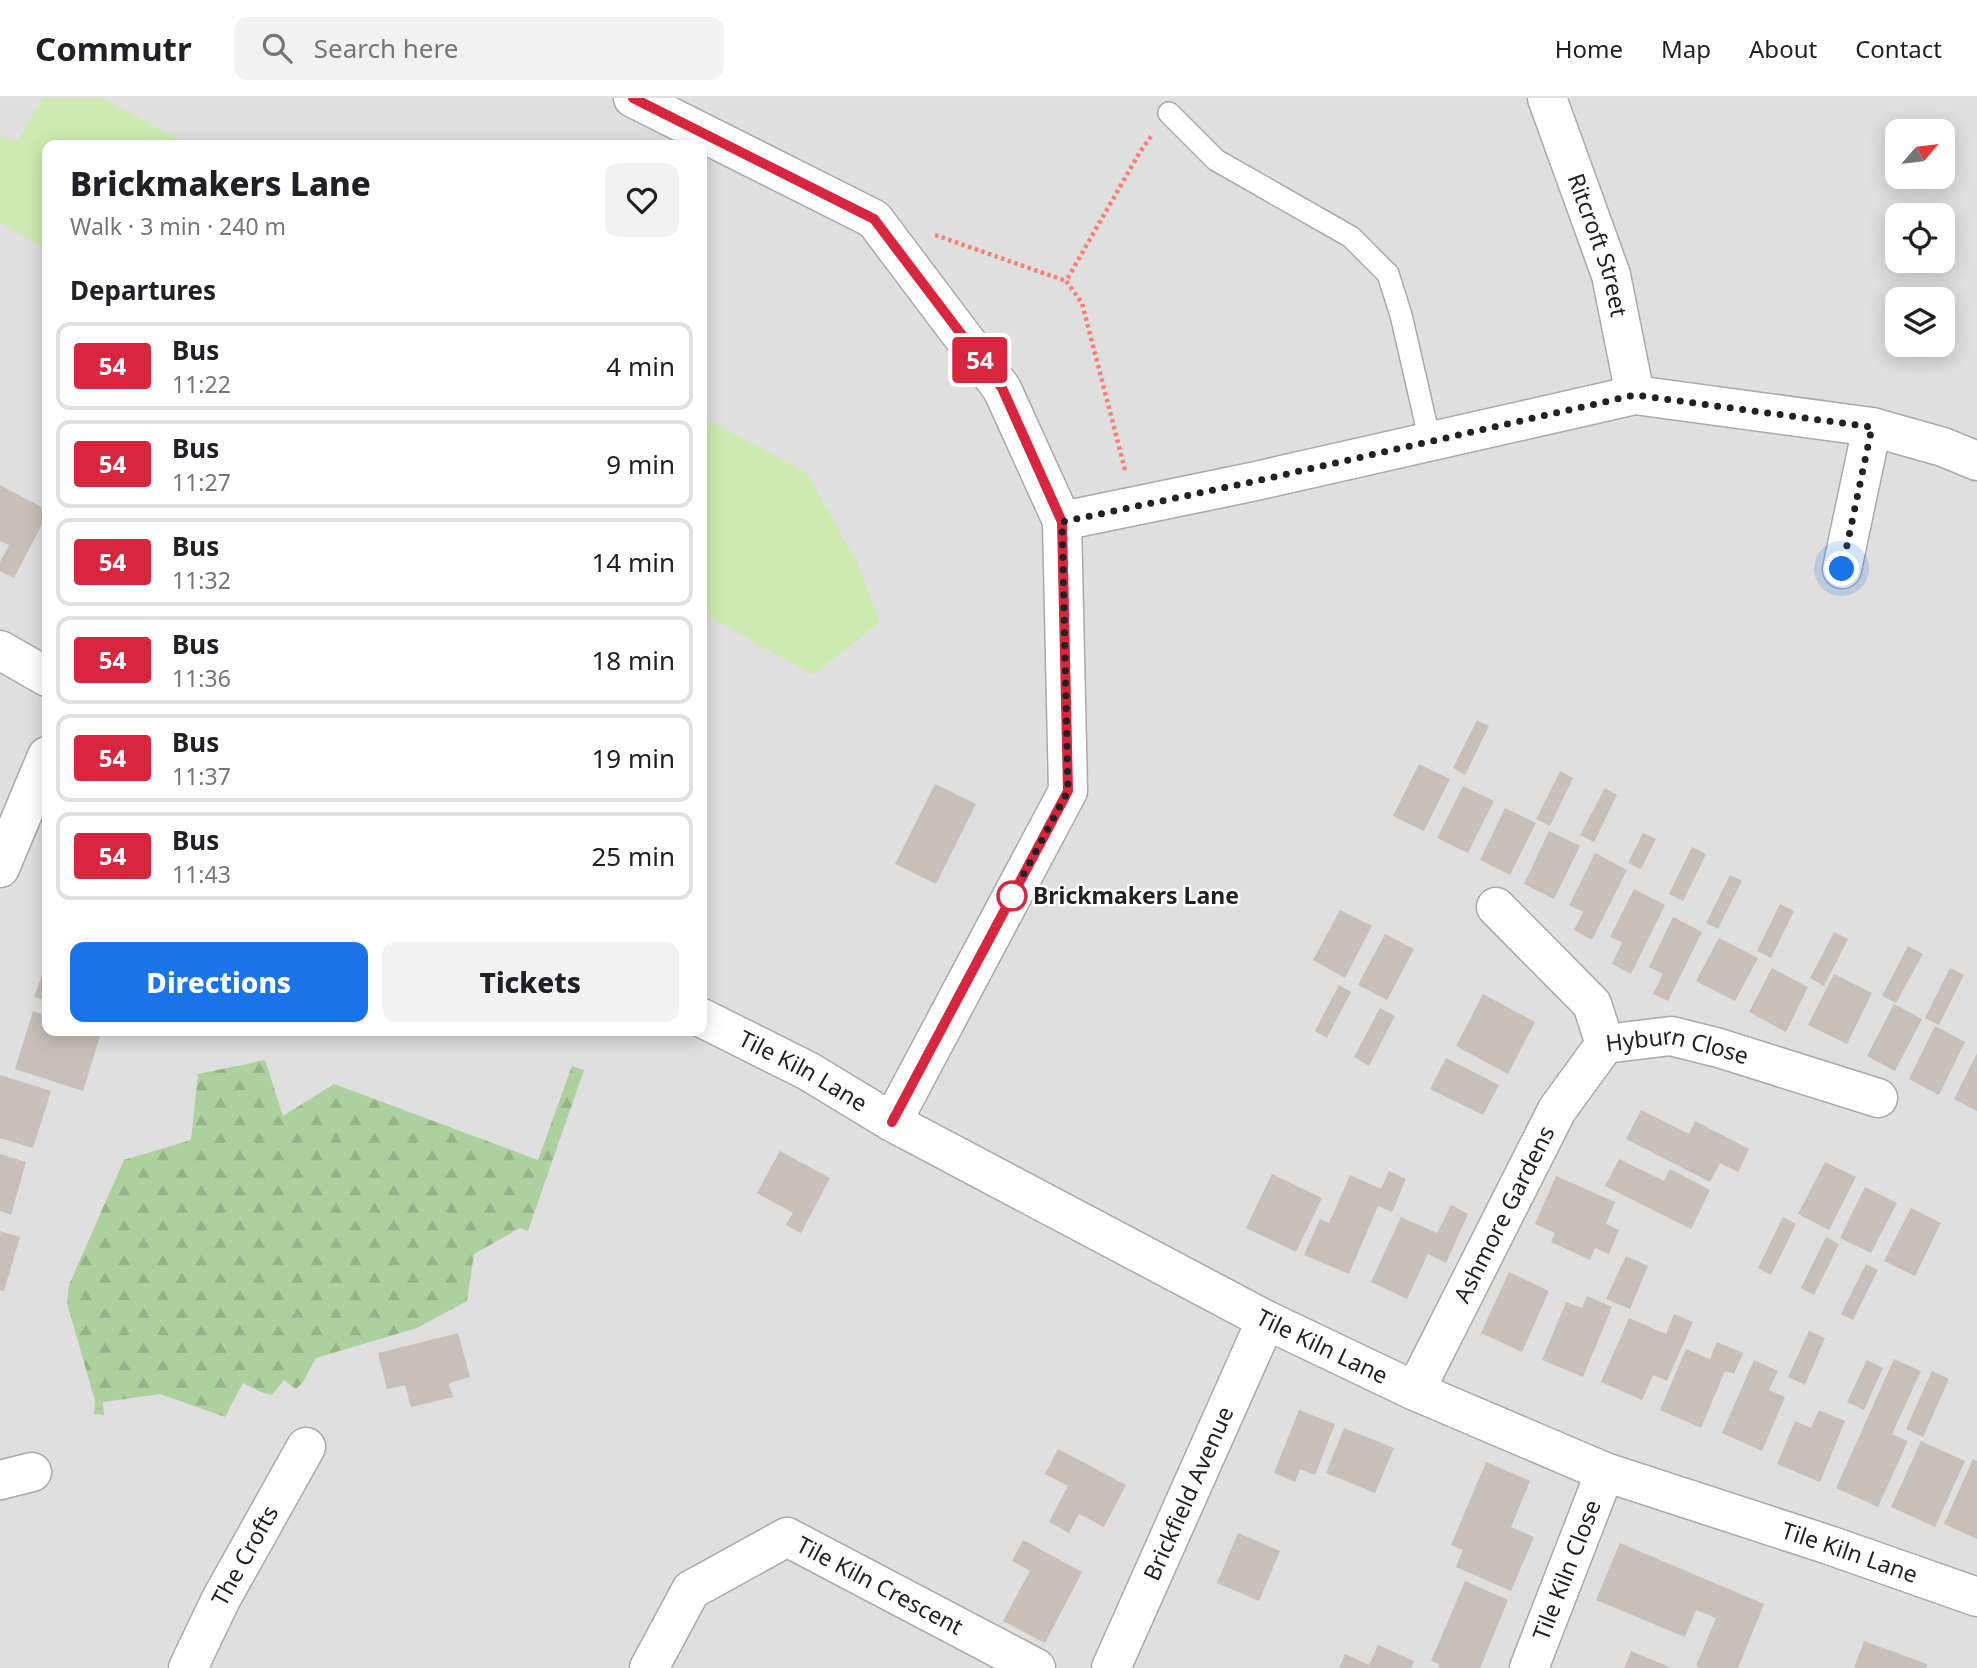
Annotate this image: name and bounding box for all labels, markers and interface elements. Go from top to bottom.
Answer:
search box [234,17,724,80]
text: Commutr [35,26,192,71]
icon: search [258,29,296,67]
text: Search here [314,30,458,66]
text: Home [1555,32,1623,65]
text: Map [1661,32,1711,65]
text: About [1749,32,1817,65]
text: Contact [1855,32,1942,65]
north arrow [1885,119,1955,189]
map controls [1885,119,1955,357]
text: Brickmakers Lane [70,161,371,206]
button: heart [605,163,679,237]
street label: Ritcroft Street [1561,169,1636,319]
button: locate [1885,203,1955,273]
text: Walk · 3 min · 240 m [70,210,286,242]
text: Departures [70,272,216,308]
button: layers [1885,287,1955,357]
text: Bus [172,332,219,368]
line badge: 54 [948,337,1012,383]
text: 54 [966,343,994,376]
text: 4 min [606,348,675,384]
text: 54 [99,349,126,382]
text: 11:22 [172,368,231,400]
text: Bus [172,430,219,466]
text: 9 min [606,446,675,482]
text: 54 [99,447,126,480]
text: 11:27 [172,466,231,498]
text: Bus [172,528,219,564]
text: 14 min [591,544,675,580]
text: 54 [99,545,126,578]
your location [1824,551,1859,586]
text: 11:32 [172,564,231,596]
text: Bus [172,626,219,662]
text: 18 min [591,642,675,678]
text: 54 [99,643,126,676]
text: 11:36 [172,662,231,694]
text: Bus [172,724,219,760]
text: 19 min [591,740,675,776]
text: 54 [99,741,126,774]
text: 11:37 [172,760,231,792]
text: Bus [172,822,219,858]
text: 25 min [591,838,675,874]
text: 54 [99,839,126,872]
text: 11:43 [172,858,231,890]
place label: Brickmakers Lane [1033,879,1239,911]
marker: Brickmakers Lane [997,881,1027,911]
button: Directions [70,942,368,1022]
button: Tickets [382,942,679,1022]
street label: Hyburn Close [1604,1019,1753,1071]
street label: Tile Kiln Lane [734,1022,874,1118]
street label: Ashmore Gardens [1445,1120,1562,1308]
street label: Tile Kiln Lane [1251,1301,1393,1391]
street label: Brickfield Avenue [1135,1401,1241,1585]
street label: Tile Kiln Close [1524,1495,1608,1645]
street label: The Crofts [203,1499,285,1611]
street label: Tile Kiln Lane [1778,1514,1922,1590]
street label: Tile Kiln Crescent [791,1528,969,1642]

